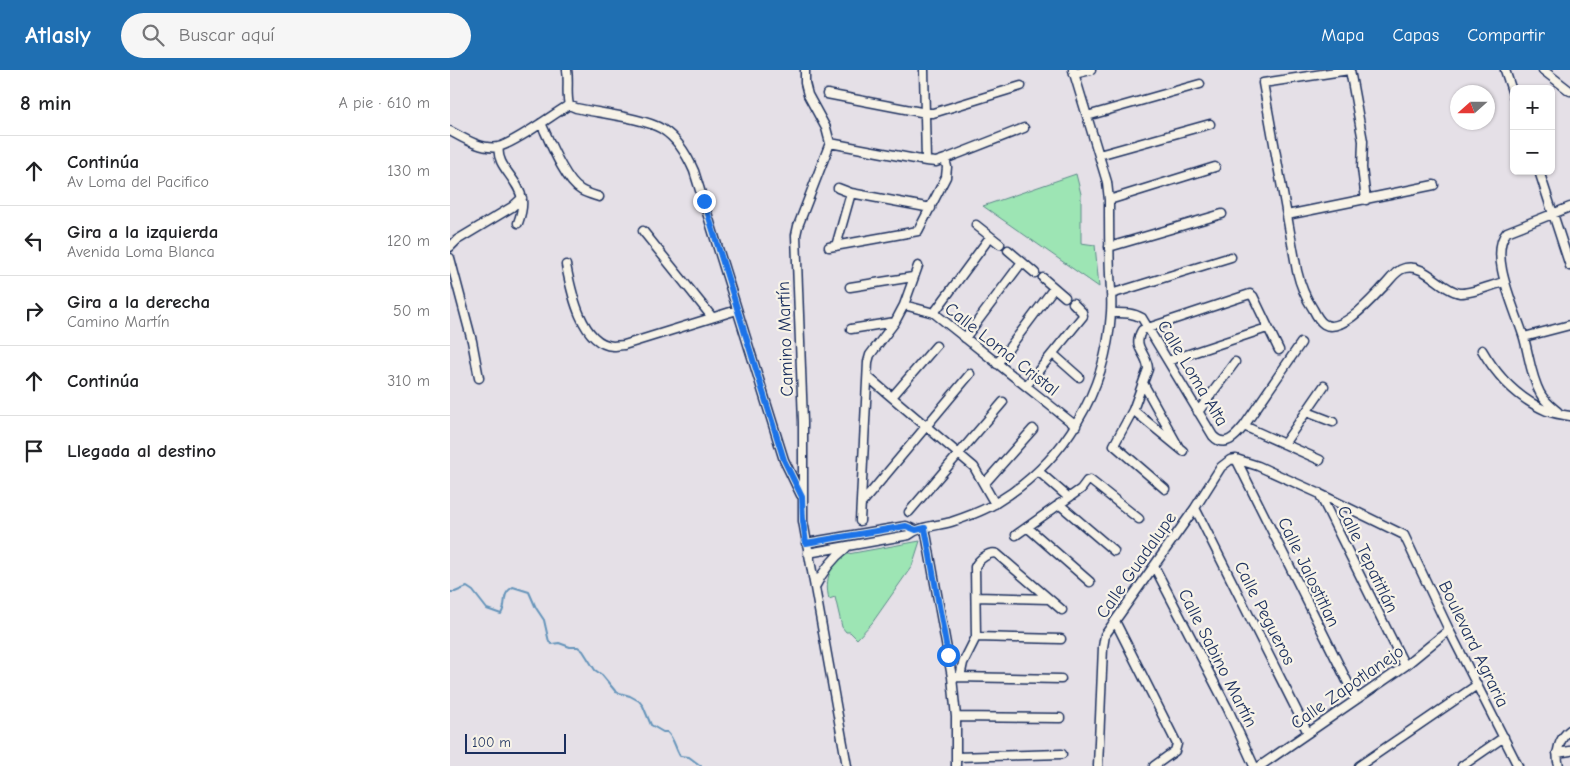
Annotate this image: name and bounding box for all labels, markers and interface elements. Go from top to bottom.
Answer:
search box [121,13,471,58]
text: Atlasly [25,21,91,49]
icon: search [139,21,167,49]
text: Buscar aquí [179,24,275,46]
text: Mapa [1321,25,1364,46]
text: Capas [1392,25,1439,46]
text: Compartir [1467,25,1545,46]
north arrow [1450,85,1495,130]
map controls [1510,85,1555,175]
button: + [1510,85,1555,130]
text: 8 min [20,91,71,115]
text: A pie · 610 m [338,94,430,112]
button: − [1510,130,1555,175]
text: Continúa [67,151,139,173]
icon: ahead [20,157,48,185]
text: 130 m [387,162,430,180]
text: Av Loma del Pacifico [67,173,209,191]
route end [693,190,716,213]
text: Gira a la izquierda [67,221,218,243]
icon: left [20,227,48,255]
text: 120 m [387,232,430,250]
text: Avenida Loma Blanca [67,243,215,261]
street label: Camino Martín [773,281,798,397]
text: Gira a la derecha [67,291,210,313]
icon: right [20,297,48,325]
street label: Calle Loma Cristal [940,298,1063,401]
text: 50 m [393,302,430,320]
text: Camino Martín [67,313,170,331]
street label: Calle Loma Alta [1153,316,1232,430]
icon: ahead [20,367,48,395]
text: Continúa [67,370,139,392]
text: 310 m [387,372,430,390]
icon: arrive [20,437,48,465]
text: Llegada al destino [67,440,216,462]
street label: Calle Tepatitlán [1333,502,1403,616]
street label: Calle Guadalupe [1092,508,1181,623]
street label: Calle Jalostitlan [1273,514,1344,630]
street label: Calle Pegueros [1230,558,1300,668]
street label: Boulevard Agraria [1434,578,1513,711]
street label: Calle Sabino Martín [1174,586,1262,731]
street label: Calle Zapotlanejo [1287,641,1408,734]
route start [937,644,960,667]
scale bar [465,731,566,754]
text: 100 m [472,734,511,751]

